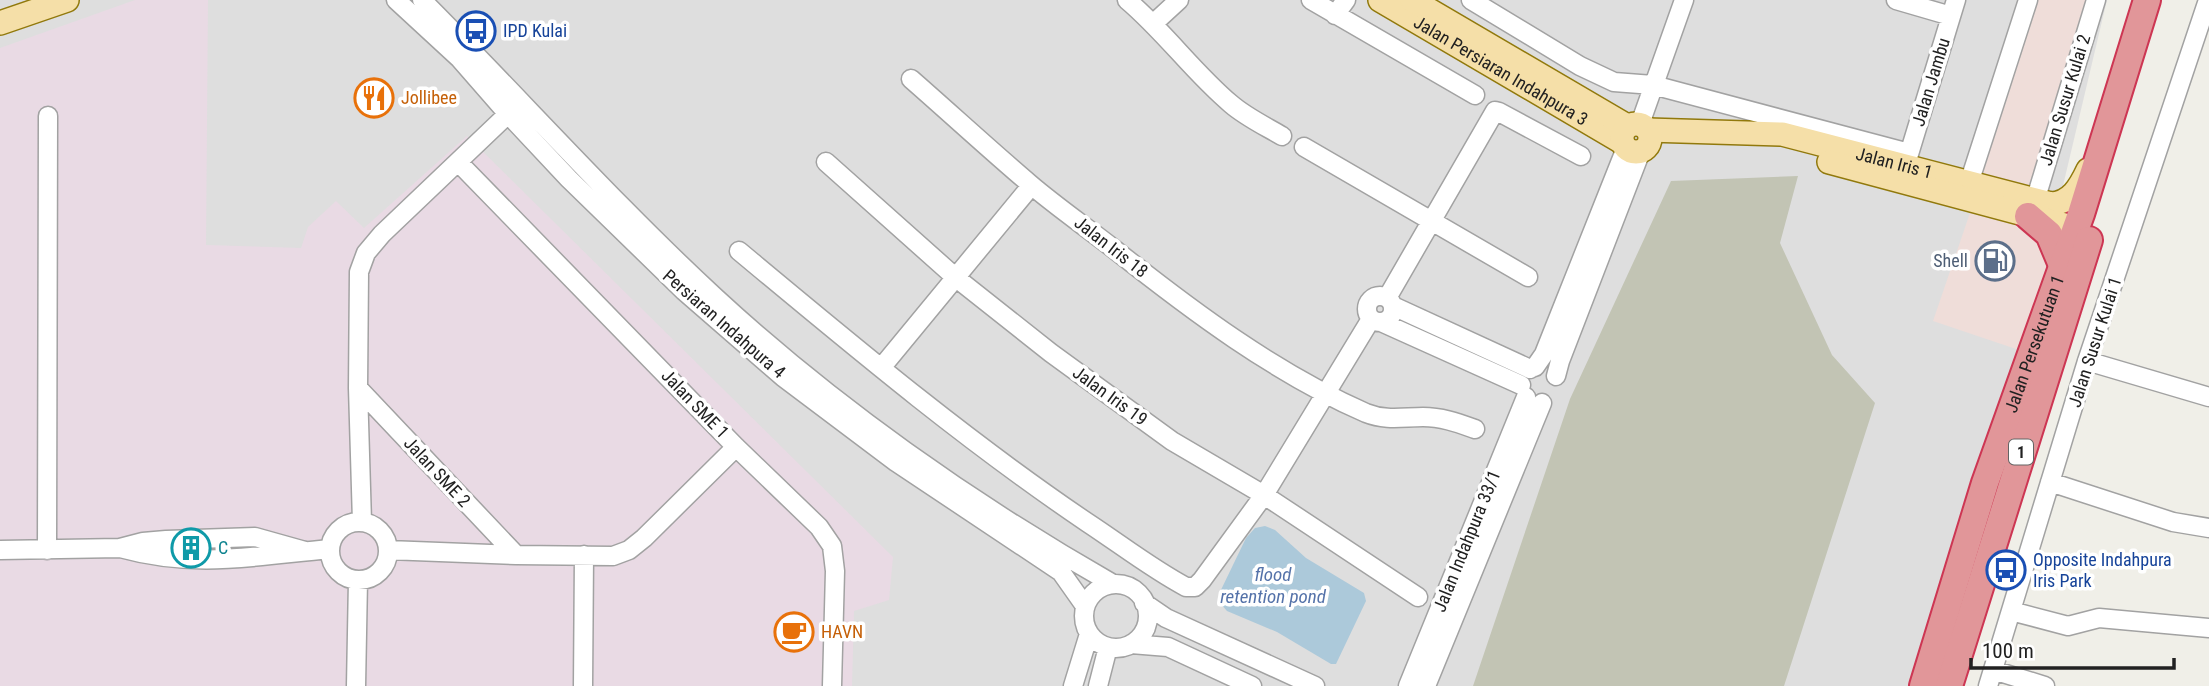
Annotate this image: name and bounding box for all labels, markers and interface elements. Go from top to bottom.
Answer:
bus stop icon: IPD Kulai [455,10,497,52]
street label: Jalan Persiaran Indahpura 3 [1410,11,1592,130]
place label: IPD Kulai [503,20,567,41]
street label: Jalan Susur Kulai 2 [2035,32,2094,168]
street label: Jalan Jambu [1907,35,1954,129]
restaurant icon: Jollibee [353,77,395,119]
place label: Jollibee [401,87,457,108]
street label: Jalan Iris 1 [1854,143,1935,183]
street label: Jalan Iris 18 [1071,212,1152,282]
fuel station icon: Shell [1974,240,2016,282]
place label: Shell [1933,250,1968,271]
street label: Persiaran Indahpura 4 [659,265,790,383]
street label: Jalan Persekutuan 1 [2000,272,2068,415]
street label: Jalan Susur Kulai 1 [2064,274,2125,410]
street label: Jalan Iris 19 [1069,361,1152,430]
street label: Jalan SME 1 [657,365,733,443]
street label: Jalan SME 2 [400,432,475,511]
road number: 1 [2009,440,2033,464]
street label: Jalan Indahpura 33/1 [1428,467,1505,615]
building icon: C [170,527,212,569]
place label: C [218,537,228,558]
bus stop icon: Opposite Indahpura Iris Park [1985,549,2027,591]
place label: Opposite Indahpura Iris Park [2033,549,2172,591]
water label: flood retention pond [1220,563,1327,608]
cafe icon: HAVN [773,611,815,653]
place label: HAVN [821,621,863,642]
scale bar [1971,626,2174,670]
text: 100 m [1982,639,2034,663]

